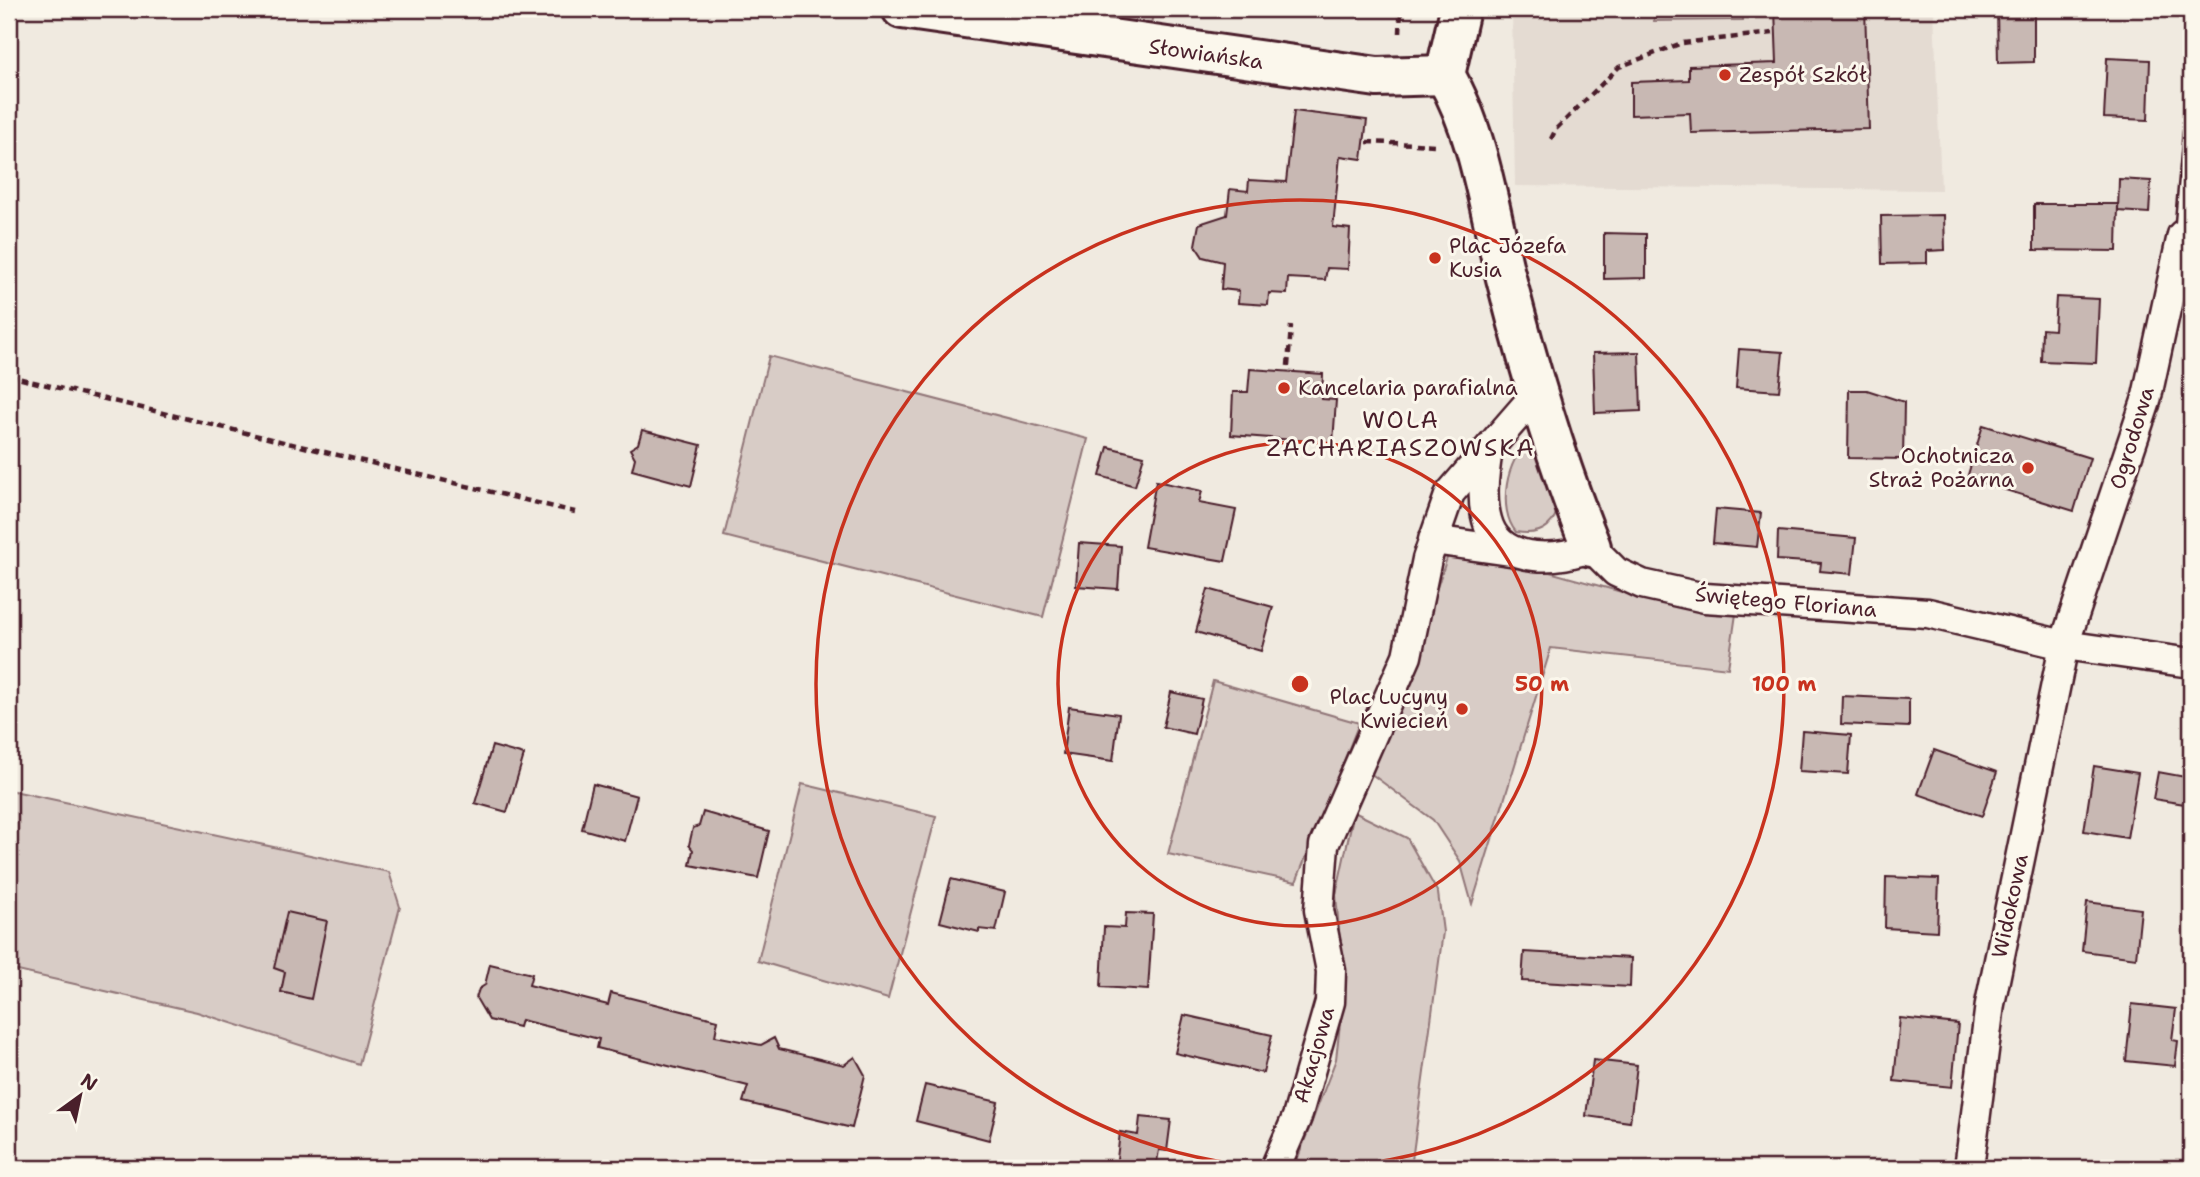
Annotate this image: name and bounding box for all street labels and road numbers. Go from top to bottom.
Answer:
street label: Słowiańska [1147,32,1265,76]
street label: Ogrodowa [2103,383,2161,493]
street label: Świętego Floriana [1694,579,1878,624]
street label: Widokowa [1985,851,2035,961]
street label: Akacjowa [1287,1004,1341,1106]

